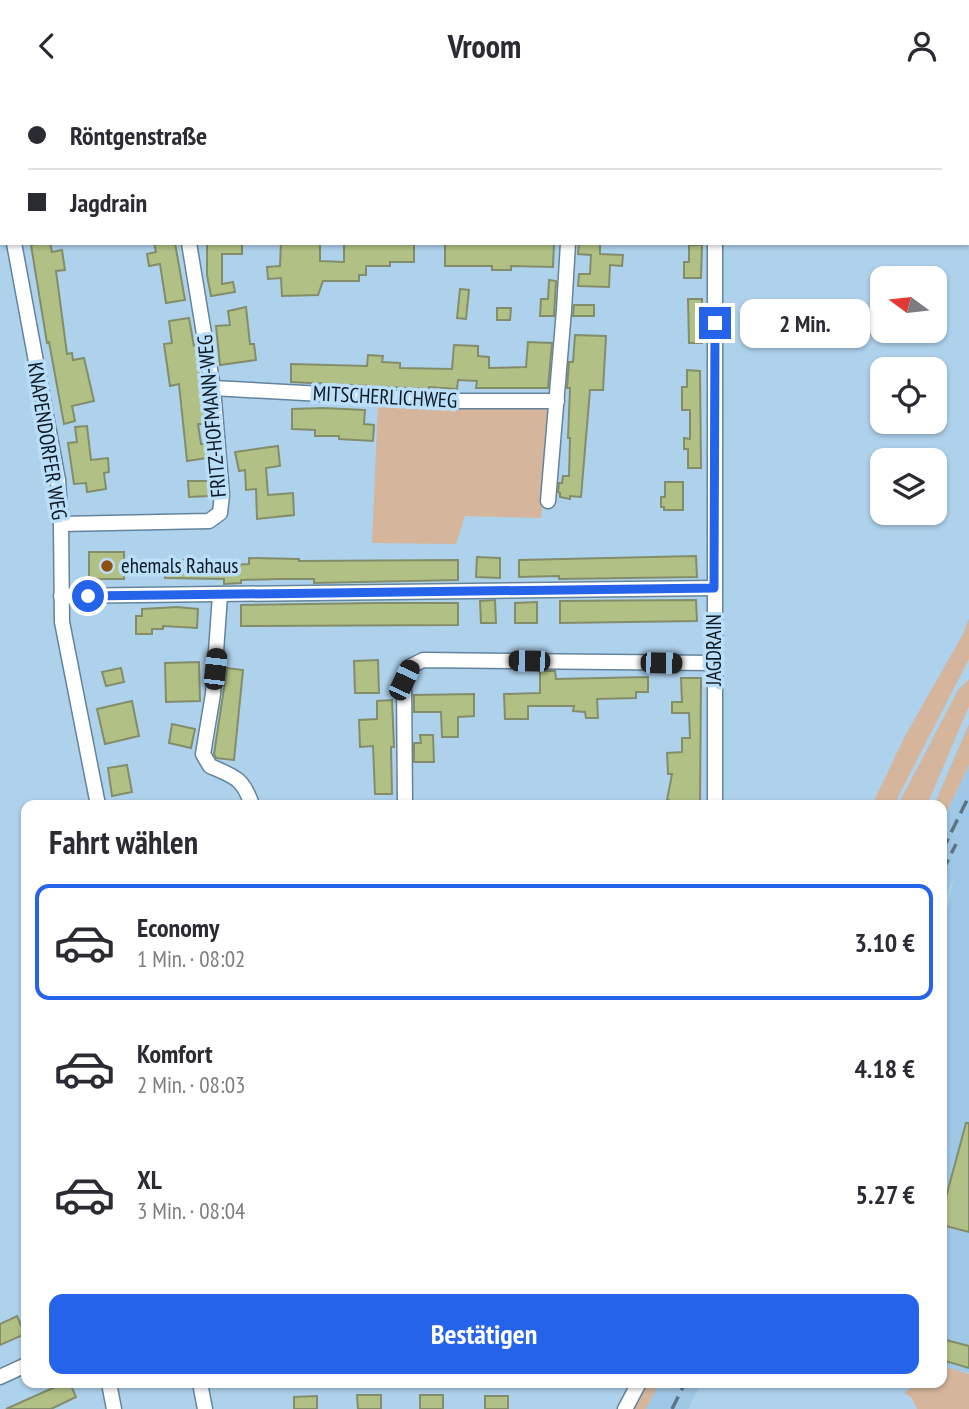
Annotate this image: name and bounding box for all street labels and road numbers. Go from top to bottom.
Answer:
street label: FRITZ-HOFMANN-WEG [191,334,232,498]
street label: KNAPENDORFER WEG [22,360,73,522]
street label: MITSCHERLICHWEG [312,379,458,414]
street label: JAGDRAIN [700,614,727,687]

